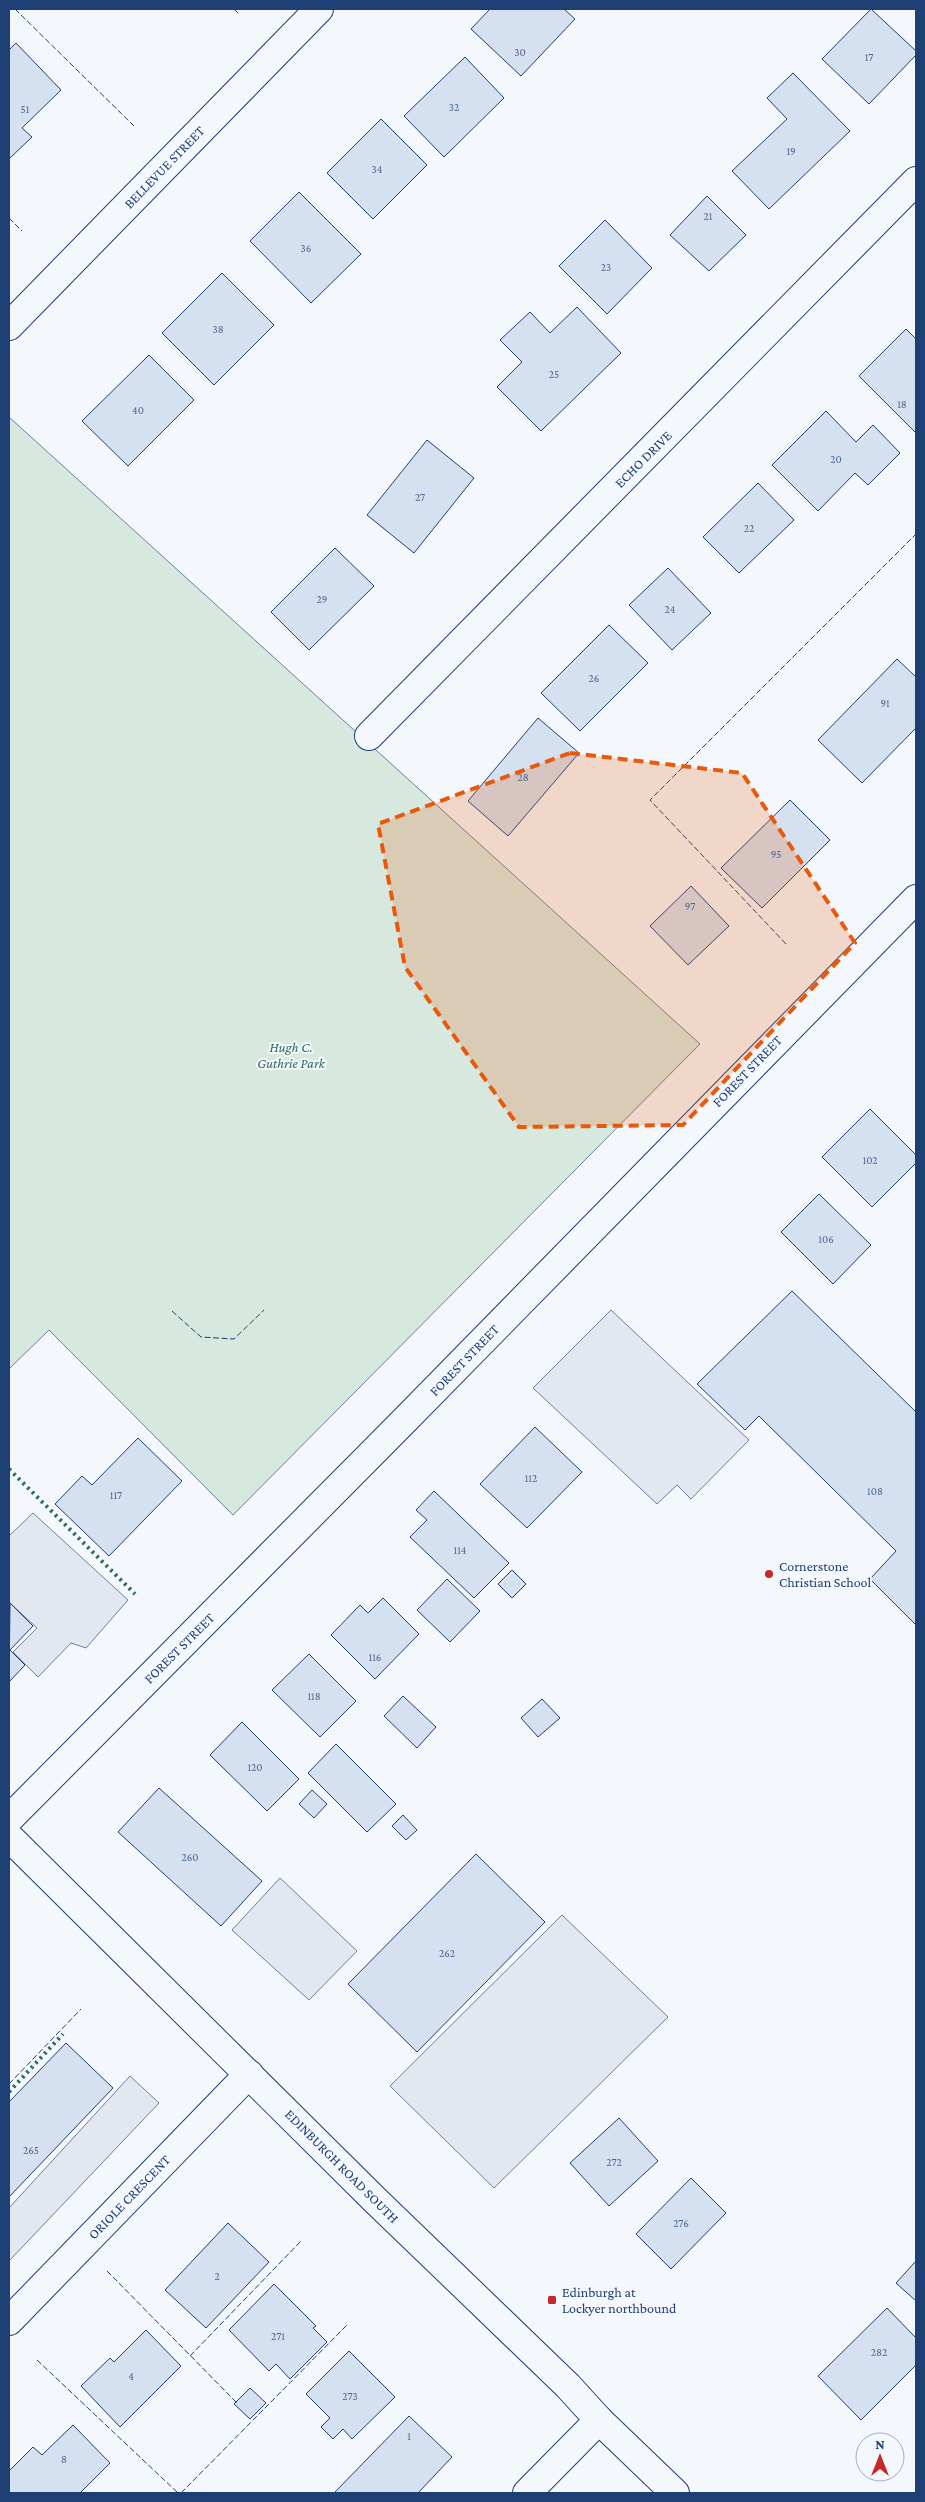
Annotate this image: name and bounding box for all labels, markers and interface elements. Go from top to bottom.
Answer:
house number: 30 [514,46,526,58]
house number: 17 [865,51,873,63]
house number: 32 [449,101,459,113]
house number: 51 [21,103,30,115]
street label: BELLEVUE STREET [121,122,208,212]
house number: 19 [786,145,796,157]
house number: 34 [372,163,383,175]
house number: 21 [704,210,713,222]
house number: 36 [301,242,311,254]
house number: 23 [601,261,611,273]
house number: 38 [212,323,224,335]
house number: 25 [549,368,559,380]
house number: 18 [897,398,907,410]
house number: 40 [132,404,144,416]
street label: ECHO DRIVE [611,427,675,491]
house number: 20 [830,453,842,465]
house number: 27 [415,491,425,503]
house number: 22 [744,522,754,534]
house number: 29 [317,593,327,605]
house number: 24 [665,603,676,615]
house number: 26 [589,672,599,684]
house number: 91 [880,697,890,709]
house number: 28 [517,771,529,783]
house number: 95 [771,848,781,860]
house number: 97 [685,900,695,912]
street label: FOREST STREET [709,1032,785,1110]
park label: Hugh C. Guthrie Park [257,1039,326,1071]
house number: 102 [862,1154,878,1166]
house number: 106 [818,1233,834,1245]
street label: FOREST STREET [426,1321,502,1399]
house number: 112 [525,1472,537,1484]
house number: 108 [867,1485,883,1497]
house number: 117 [110,1489,122,1501]
house number: 114 [454,1544,467,1556]
place label: Cornerstone Christian School [779,1558,872,1590]
marker: Cornerstone Christian School [763,1568,775,1580]
street label: FOREST STREET [140,1609,218,1687]
house number: 116 [369,1651,381,1663]
house number: 118 [307,1690,321,1702]
house number: 120 [247,1761,263,1773]
house number: 260 [181,1851,199,1863]
house number: 262 [439,1947,455,1959]
street label: EDINBURGH ROAD SOUTH [282,2106,402,2226]
house number: 265 [23,2144,39,2156]
street label: ORIOLE CRESCENT [85,2151,174,2242]
house number: 272 [606,2156,622,2168]
house number: 276 [673,2217,689,2229]
house number: 2 [214,2270,220,2282]
place label: Edinburgh at Lockyer northbound [562,2284,677,2316]
marker: Edinburgh at Lockyer northbound [546,2294,558,2306]
house number: 271 [271,2330,285,2342]
house number: 282 [871,2346,887,2358]
house number: 4 [128,2370,134,2382]
house number: 273 [342,2390,358,2402]
house number: 1 [407,2430,411,2442]
north arrow [855,2432,905,2482]
text: N [875,2436,885,2452]
house number: 8 [61,2453,67,2465]

